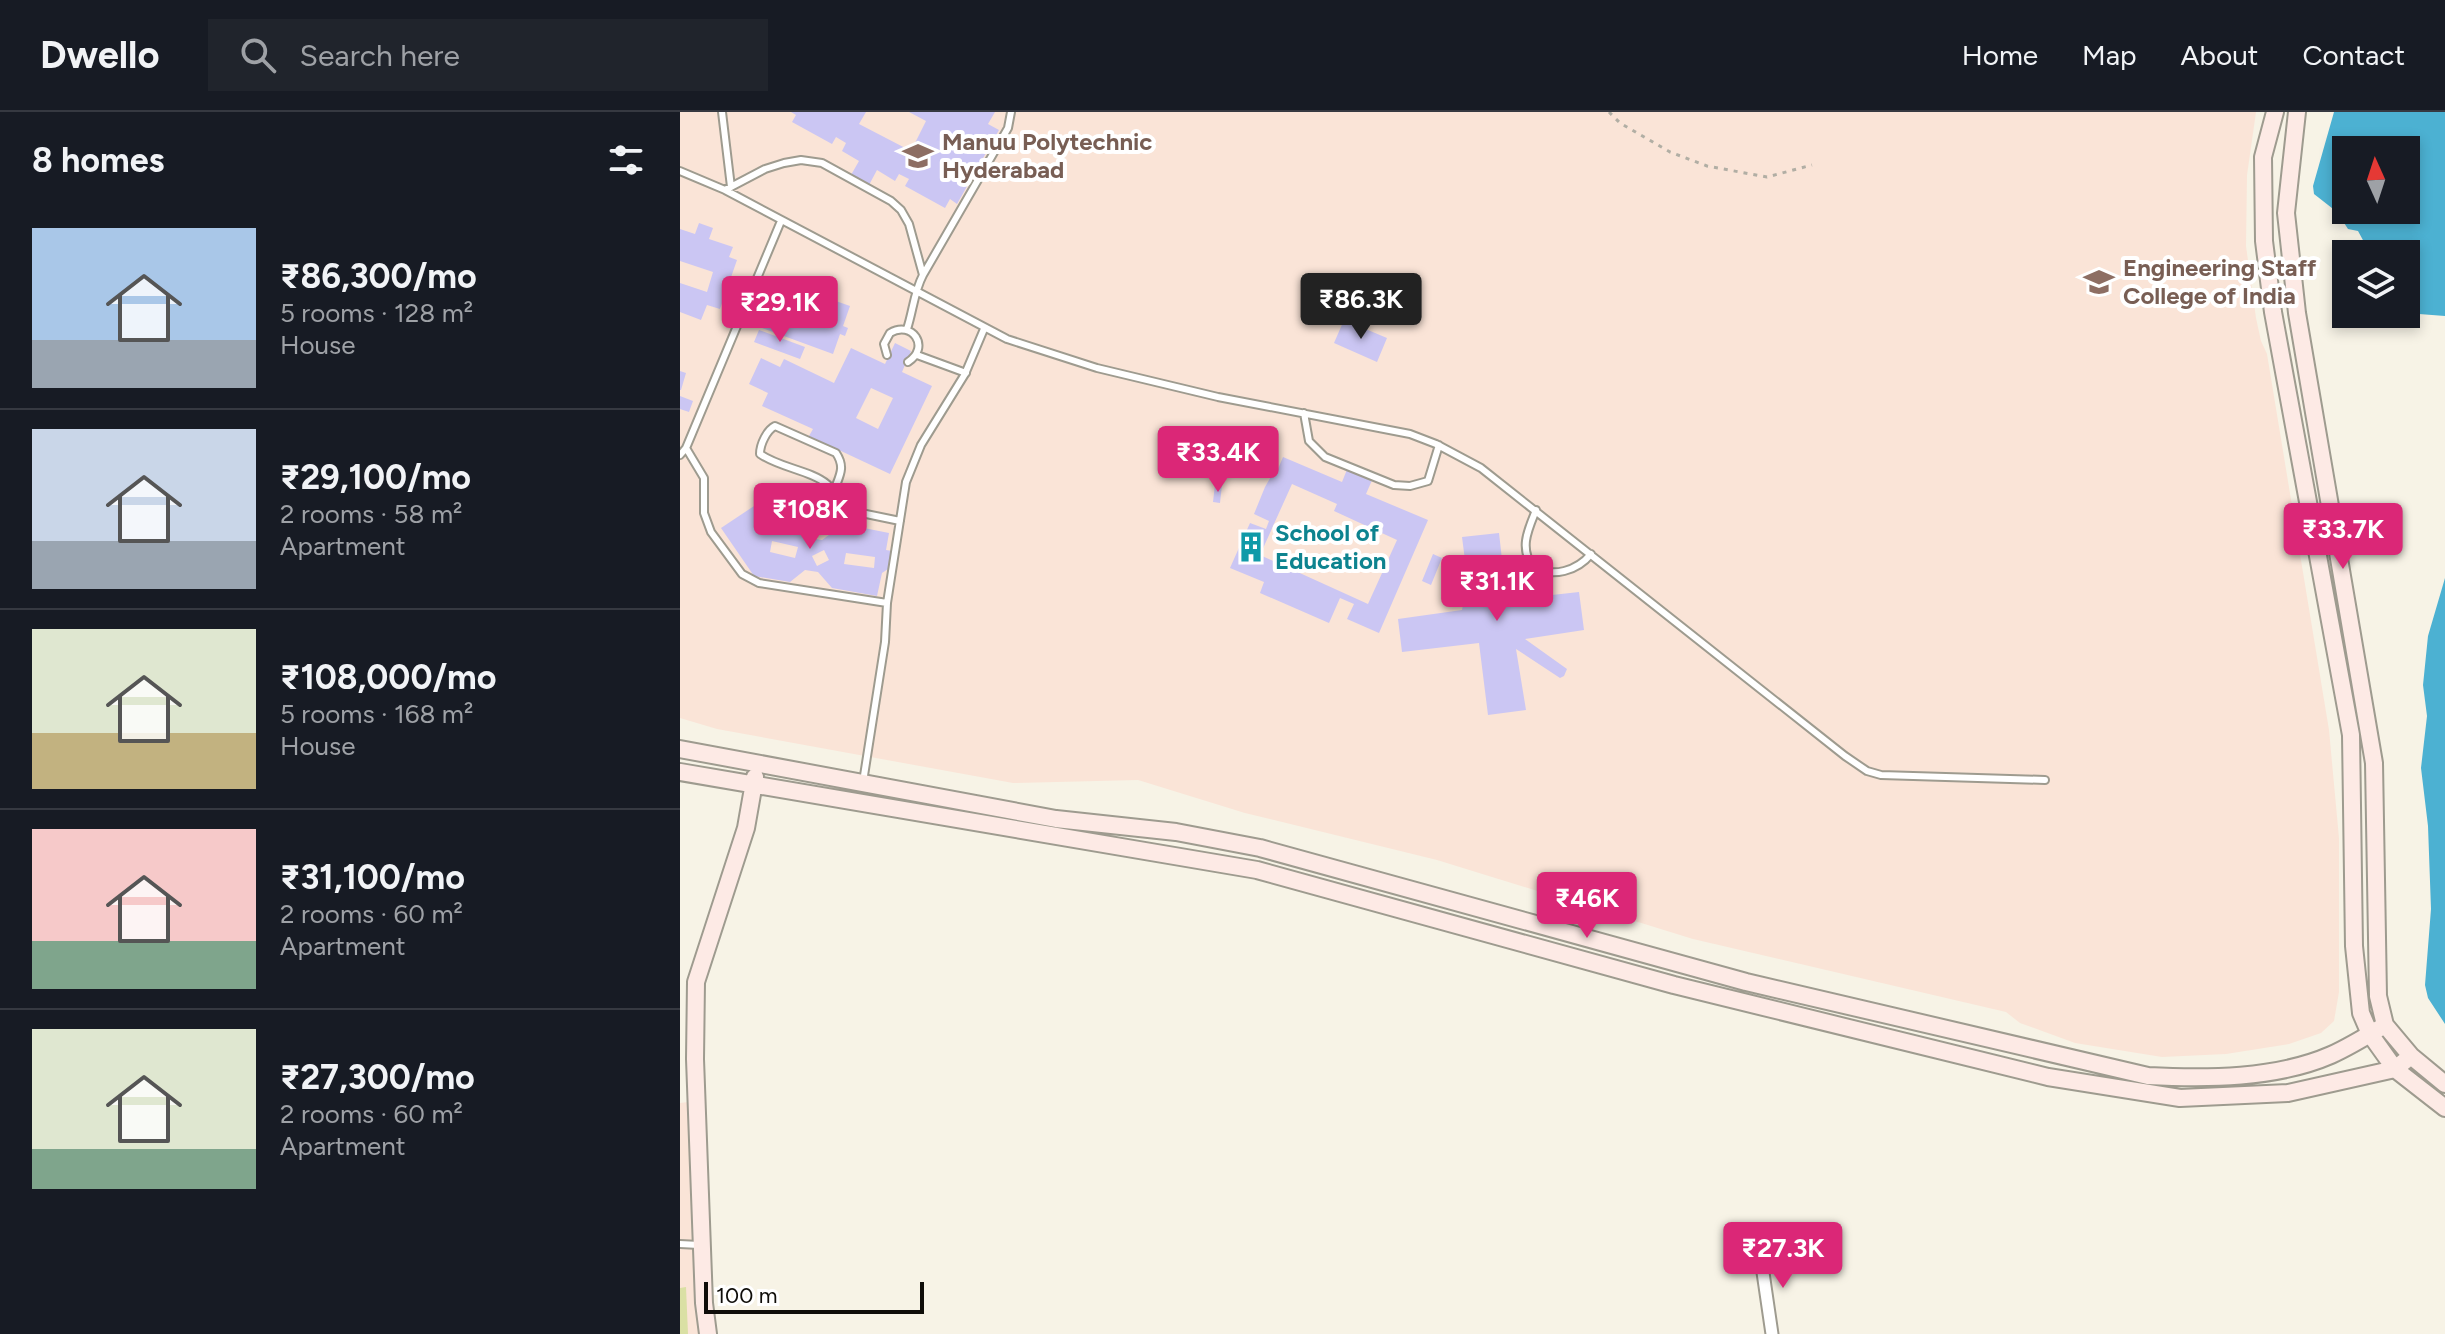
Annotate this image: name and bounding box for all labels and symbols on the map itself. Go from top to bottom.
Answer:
place label: Manuu Polytechnic Hyderabad [942,127,1152,184]
north arrow [2332,136,2420,224]
school or university icon: Manuu Polytechnic Hyderabad [901,139,935,173]
place label: Engineering Staff College of India [2123,253,2317,310]
school or university icon: Engineering Staff College of India [2082,265,2116,299]
pin: ₹86.3K [1296,273,1426,341]
pin: ₹29.1K [715,276,845,344]
pin: ₹33.4K [1153,426,1283,494]
pin: ₹108K [754,483,866,551]
pin: ₹33.7K [2278,503,2408,571]
place label: School of Education [1275,518,1386,575]
building icon: School of Education [1234,530,1268,564]
pin: ₹31.1K [1432,555,1562,623]
pin: ₹46K [1540,872,1634,940]
pin: ₹27.3K [1718,1222,1848,1290]
scale bar [704,1278,924,1314]

